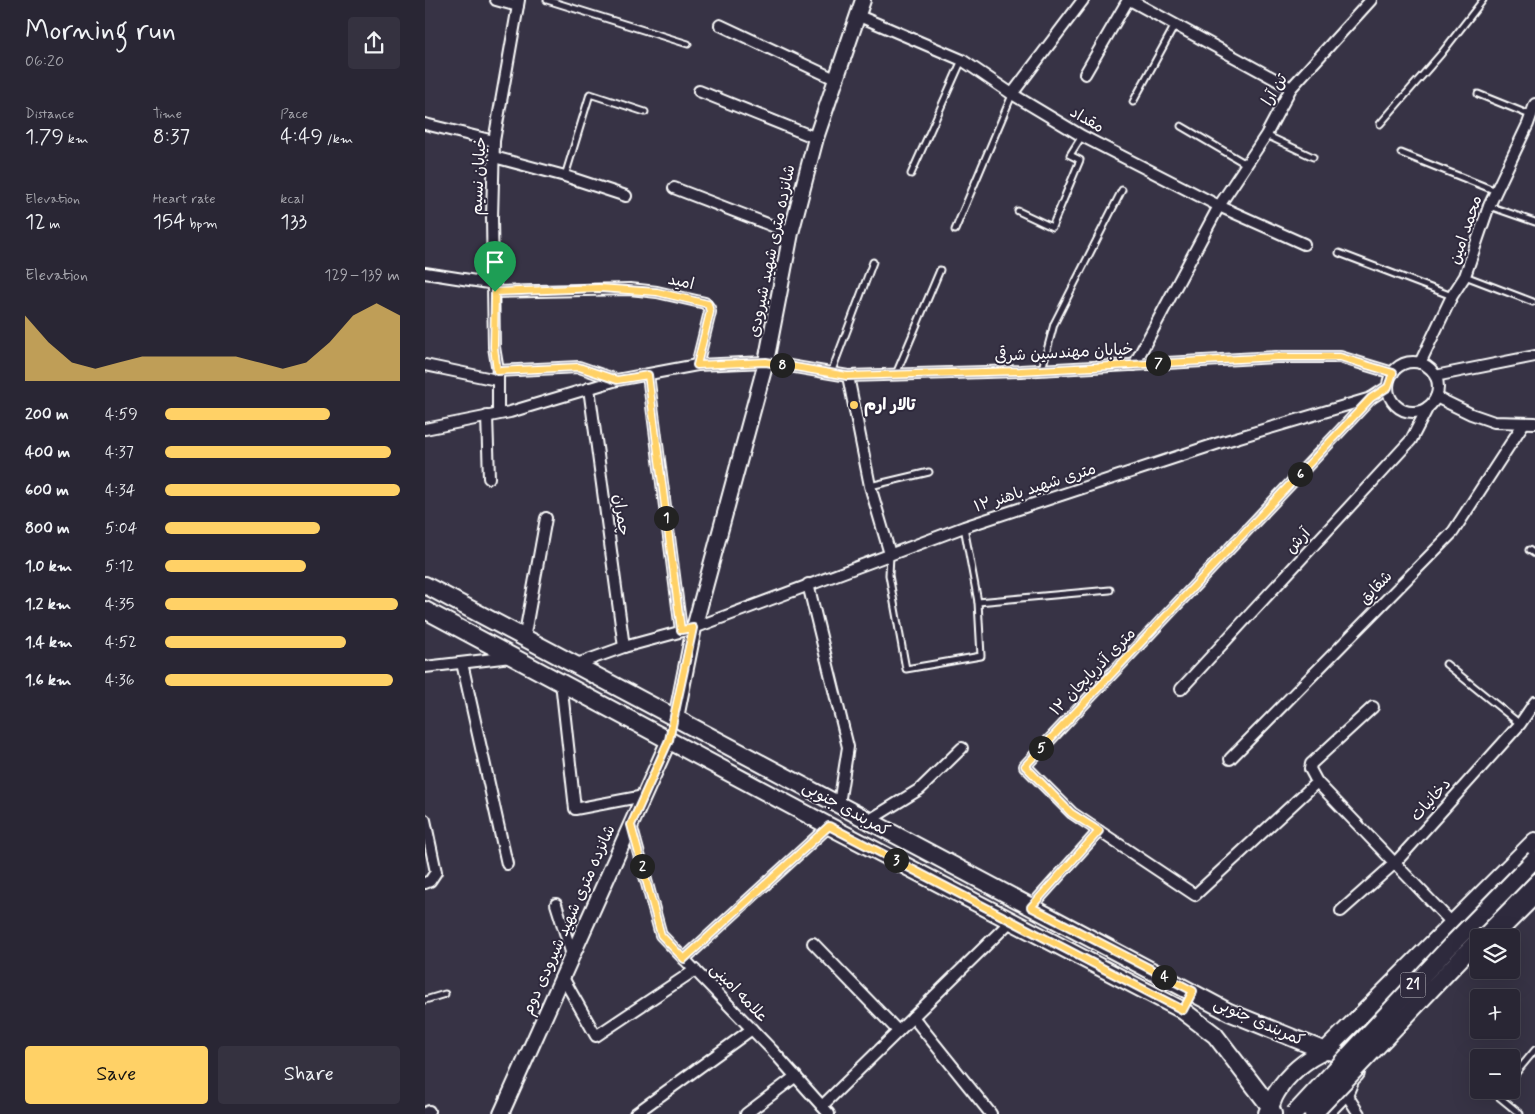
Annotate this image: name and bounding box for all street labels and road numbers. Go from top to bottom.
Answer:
street label: تن آرا [1257,70,1293,110]
street label: مقداد [1066,102,1108,138]
street label: خیابان نسیم [466,136,493,216]
street label: شانزده متری شهید شیرودی [743,163,801,339]
street label: محمد امین [1444,193,1488,267]
street label: امید [666,269,696,295]
street label: خیابان مهندسین شرقی [994,338,1134,367]
street label: ۱۲ متری شهید باهنر [971,458,1099,518]
street label: چمران [608,493,634,537]
street label: آرش [1281,523,1316,558]
street label: شقایق [1355,567,1397,609]
street label: ۱۲ متری آذربایجان [1045,623,1141,721]
street label: دخانیات [1406,774,1456,826]
street label: کمربندی جنوبی [798,776,894,842]
street label: شانزده متری شهید شیرودی دوم [517,822,621,1019]
street label: علامه امینی [705,959,773,1027]
road number: 21 [1401,972,1425,998]
street label: کمربندی جنوبی [1210,993,1308,1051]

